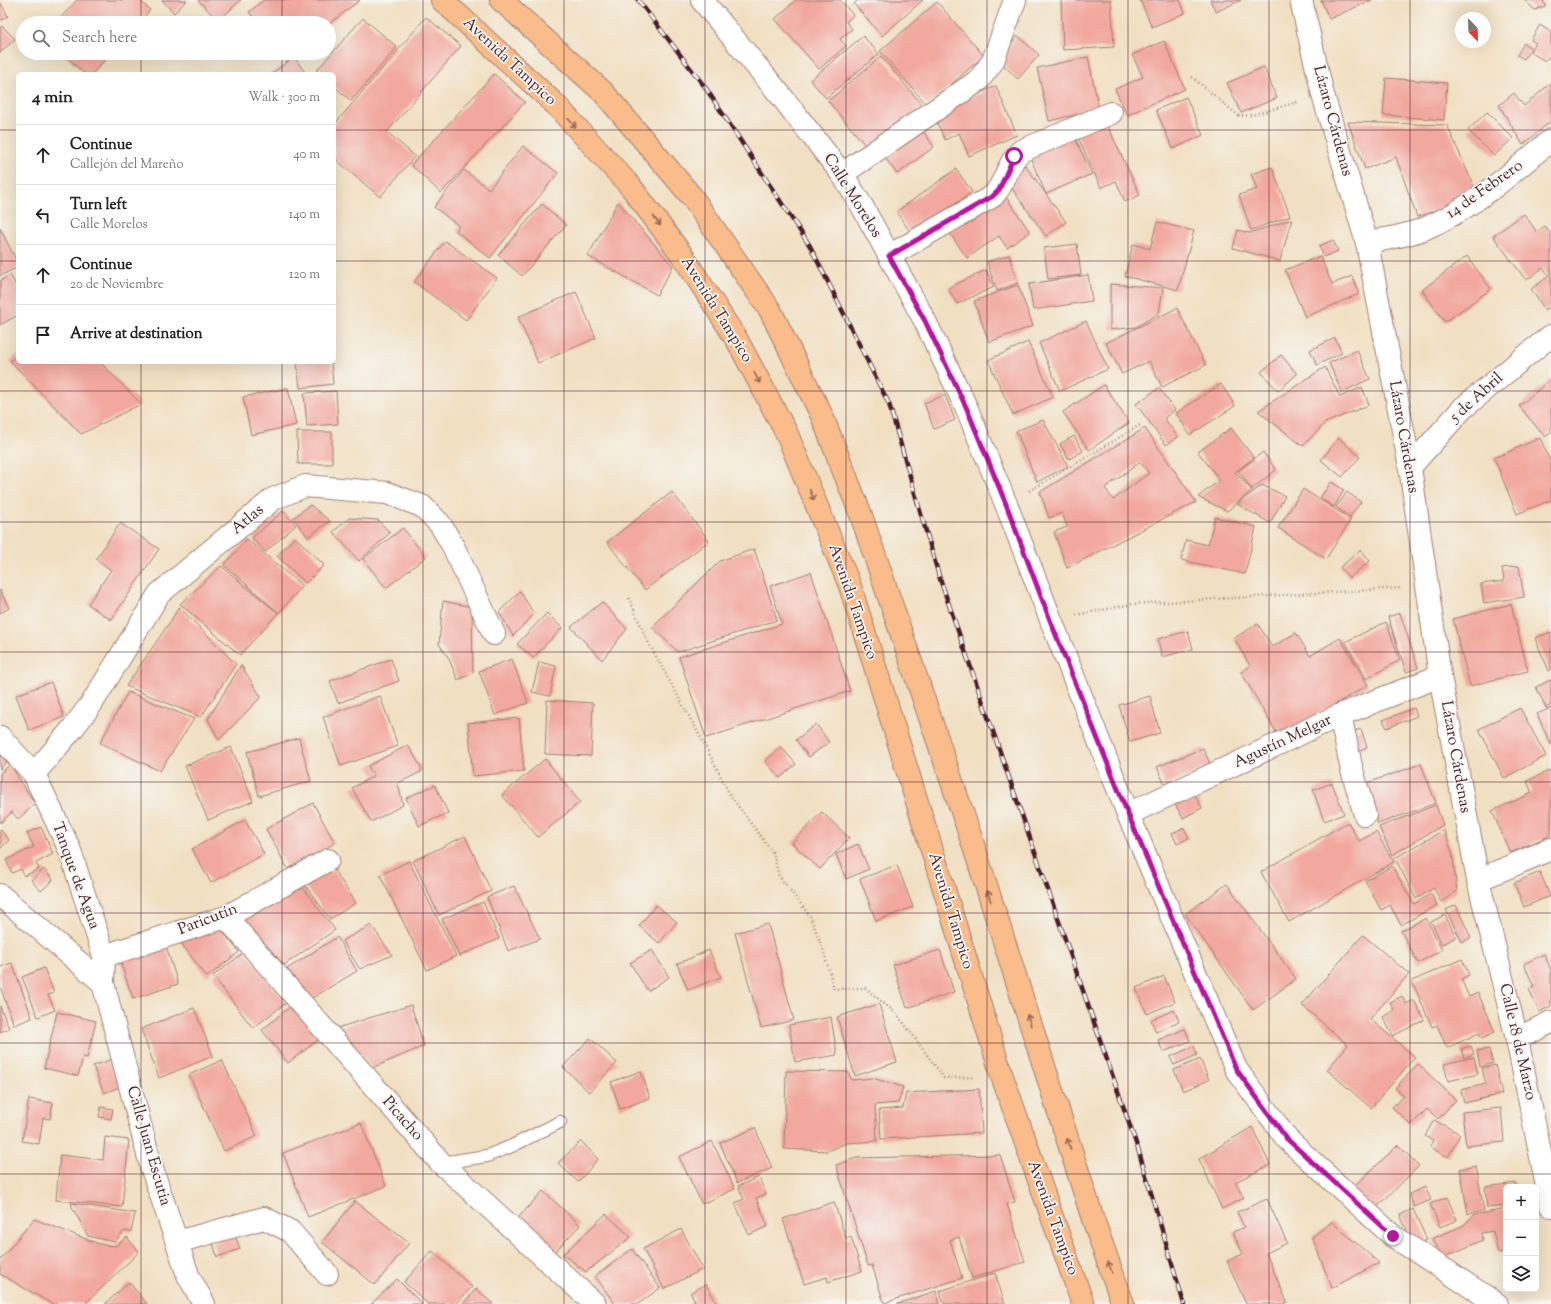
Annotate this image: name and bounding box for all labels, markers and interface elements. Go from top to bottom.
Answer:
street label: Avenida Tampico [457,12,561,112]
north arrow [1455,12,1491,48]
search box [16,16,336,60]
icon: search [30,27,52,49]
text: Search here [62,28,137,49]
street label: Lázaro Cárdenas [1306,63,1358,179]
text: 4 min [32,86,73,110]
text: Walk · 300 m [248,89,320,107]
one-way arrow [568,117,577,128]
text: Continue [70,135,132,156]
icon: ahead [32,144,54,166]
text: 40 m [293,146,320,164]
route start [1005,147,1023,165]
street label: Calle Morelos [817,149,887,243]
street label: 14 de Febrero [1442,155,1528,225]
text: Callejón del Mareño [70,156,184,174]
text: Turn left [70,195,127,216]
icon: left [32,204,54,226]
text: 140 m [289,206,320,224]
text: Calle Morelos [70,216,148,234]
one-way arrow [653,216,661,227]
street label: Avenida Tampico [674,253,758,368]
text: Continue [70,255,132,276]
icon: ahead [32,264,54,286]
text: 120 m [289,266,320,284]
text: 20 de Noviembre [70,276,164,294]
icon: arrive [32,324,54,346]
text: Arrive at destination [70,324,203,345]
street label: 5 de Abril [1444,367,1509,429]
one-way arrow [754,371,761,383]
street label: Lázaro Cárdenas [1382,379,1424,495]
one-way arrow [809,489,817,501]
street label: Atlas [227,499,269,541]
street label: Avenida Tampico [821,541,883,663]
street label: Lázaro Cárdenas [1434,699,1476,815]
street label: Agustín Melgar [1230,709,1336,775]
street label: Tanque de Agua [45,819,105,933]
street label: Avenida Tampico [921,850,979,972]
one-way arrow [985,890,992,903]
street label: Paricutín [175,898,242,942]
street label: Calle 18 de Marzo [1492,981,1542,1103]
one-way arrow [1025,1014,1032,1027]
street label: Calle Juan Escutia [120,1083,176,1209]
street label: Picacho [376,1092,428,1147]
one-way arrow [1065,1138,1072,1151]
street label: Avenida Tampico [1021,1157,1084,1279]
map controls [1503,1184,1539,1292]
button: + [1503,1184,1539,1220]
button: − [1503,1220,1539,1256]
route end [1384,1227,1402,1245]
button: layers [1503,1256,1539,1292]
one-way arrow [1106,1261,1113,1274]

